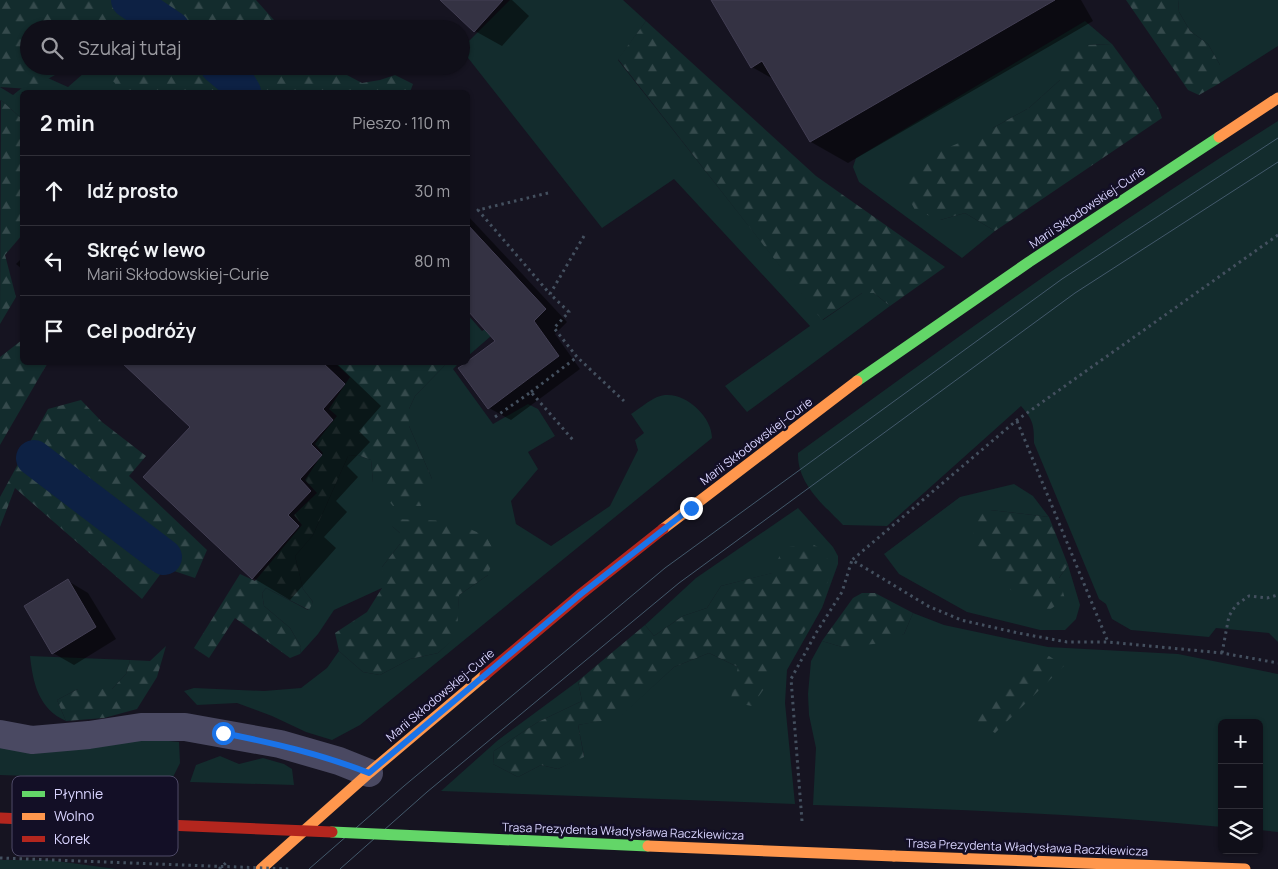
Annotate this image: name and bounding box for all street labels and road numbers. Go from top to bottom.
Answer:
street label: Marii Skłodowskiej-Curie [1026,162,1148,252]
street label: Marii Skłodowskiej-Curie [696,393,816,489]
street label: Marii Skłodowskiej-Curie [382,645,498,745]
street label: Trasa Prezydenta Władysława Raczkiewicza [502,818,744,844]
street label: Trasa Prezydenta Władysława Raczkiewicza [906,834,1148,860]

